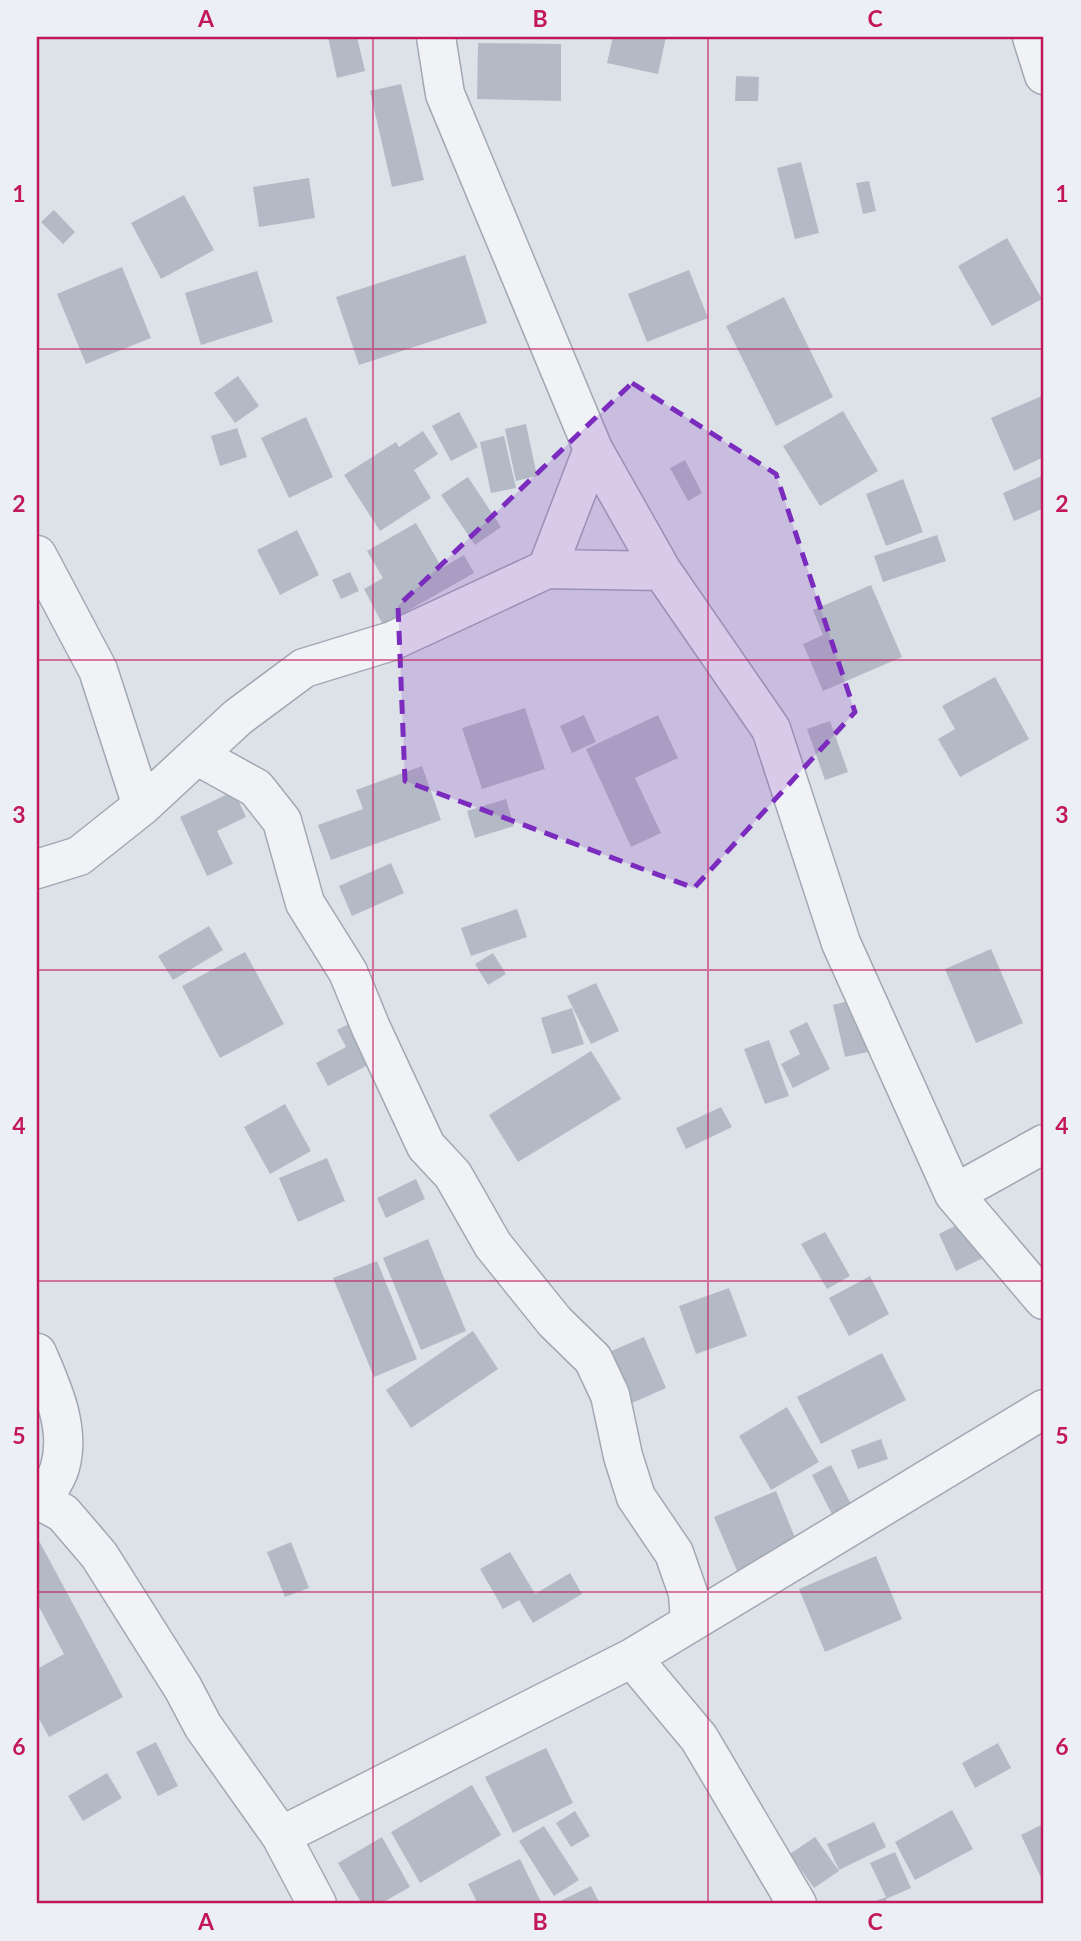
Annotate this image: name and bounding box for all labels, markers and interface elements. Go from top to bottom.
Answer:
text: A [197,4,215,32]
text: B [532,4,548,32]
text: C [867,4,883,32]
text: 1 [12,179,26,207]
text: 1 [1055,179,1069,207]
text: 2 [12,489,26,517]
text: 2 [1055,489,1069,517]
text: 3 [12,800,26,828]
text: 3 [1055,800,1069,828]
text: 4 [12,1111,26,1139]
text: 4 [1055,1111,1069,1139]
text: 5 [12,1421,26,1449]
text: 5 [1055,1421,1069,1449]
text: 6 [12,1732,26,1760]
text: 6 [1055,1732,1069,1760]
text: A [197,1907,215,1935]
text: B [532,1907,548,1935]
text: C [867,1907,883,1935]

